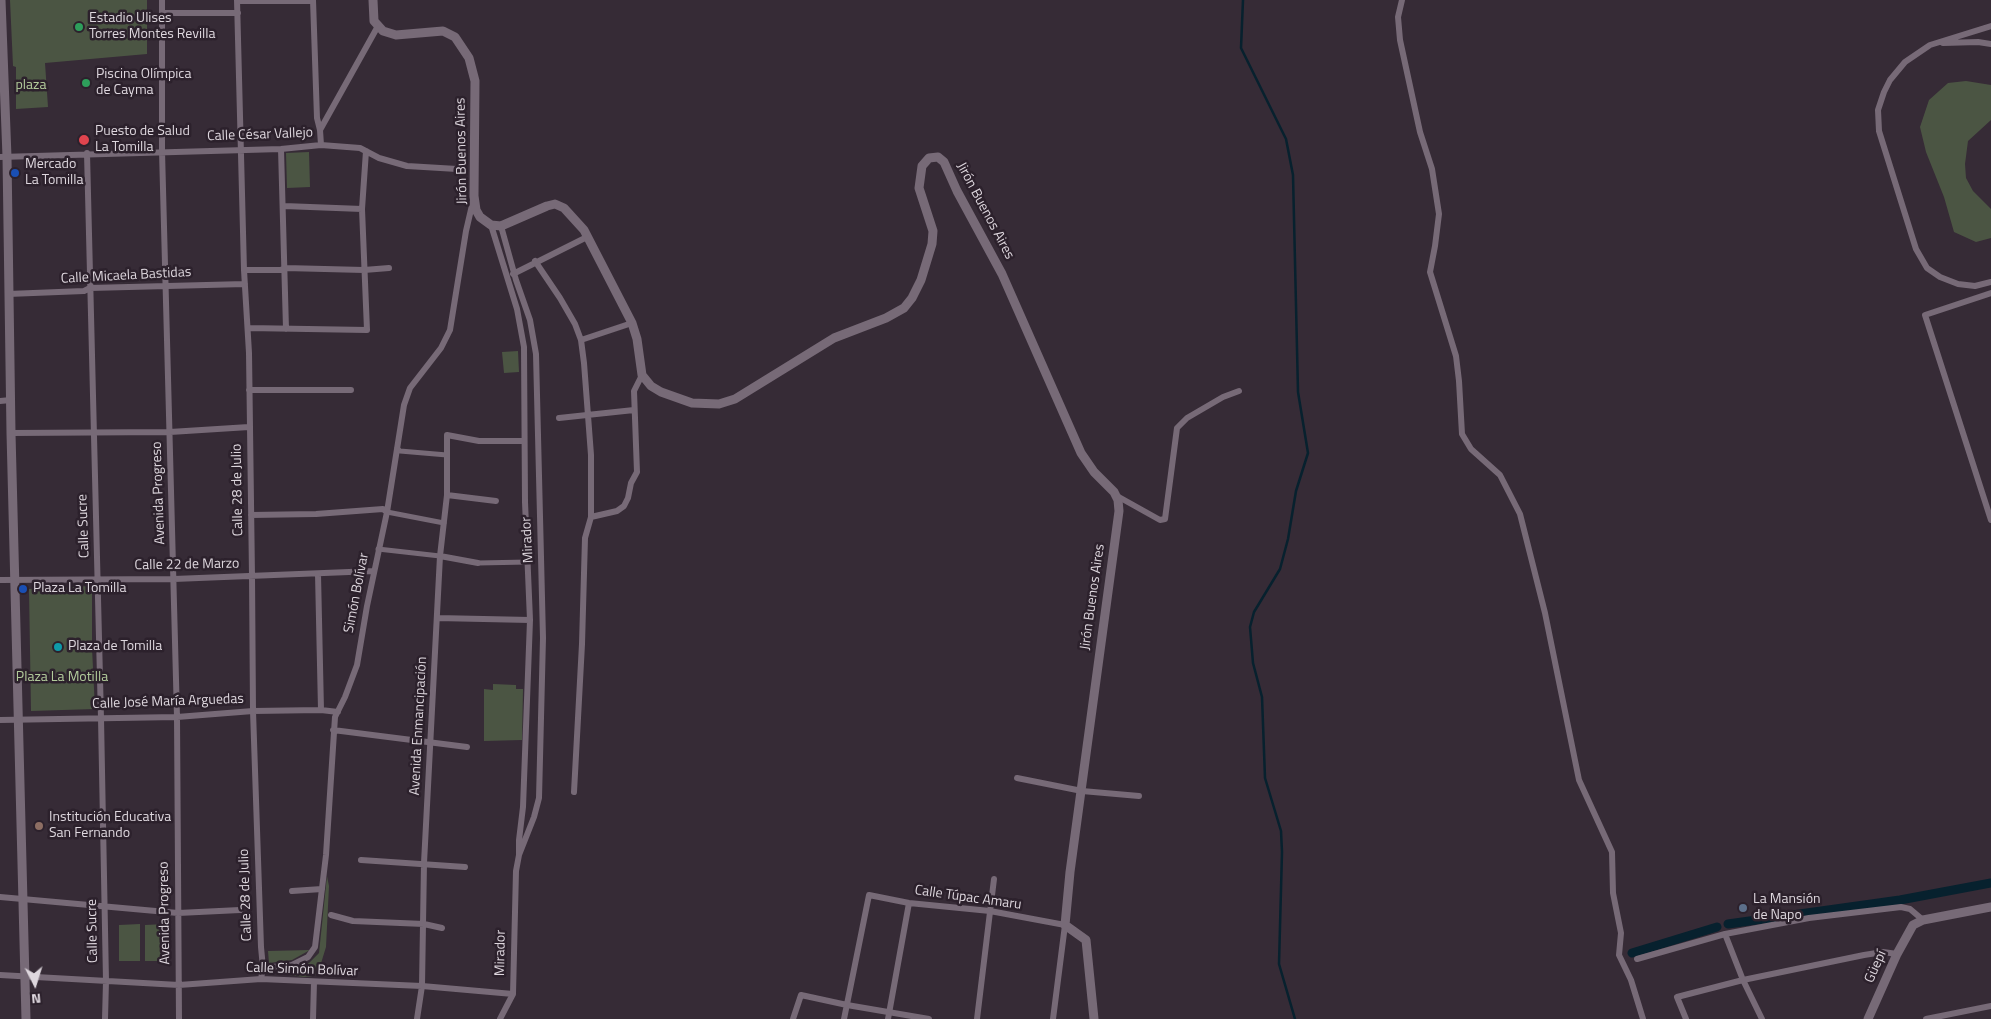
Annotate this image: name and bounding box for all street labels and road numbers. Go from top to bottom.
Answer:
street label: Jirón Buenos Aires [453,97,471,205]
street label: Calle César Vallejo [207,125,313,145]
street label: Jirón Buenos Aires [952,160,1018,262]
street label: Calle Micaela Bastidas [60,264,192,288]
street label: Avenida Progreso [149,441,169,545]
street label: Calle 28 de Julio [229,443,247,537]
street label: Calle Sucre [74,494,94,558]
street label: Mirador [518,516,538,564]
street label: Jirón Buenos Aires [1077,543,1109,651]
street label: Simón Bolívar [341,552,373,634]
street label: Calle 22 de Marzo [134,556,240,574]
street label: Avenida Enmancipación [407,656,431,796]
street label: Calle José María Arguedas [92,691,244,713]
street label: Calle 28 de Julio [236,848,256,942]
street label: Avenida Progreso [156,861,174,965]
street label: Calle Túpac Amaru [913,882,1023,914]
street label: Calle Sucre [84,899,102,963]
street label: Mirador [492,930,510,976]
street label: Güepí [1861,948,1891,986]
street label: Calle Simón Bolívar [246,960,358,980]

